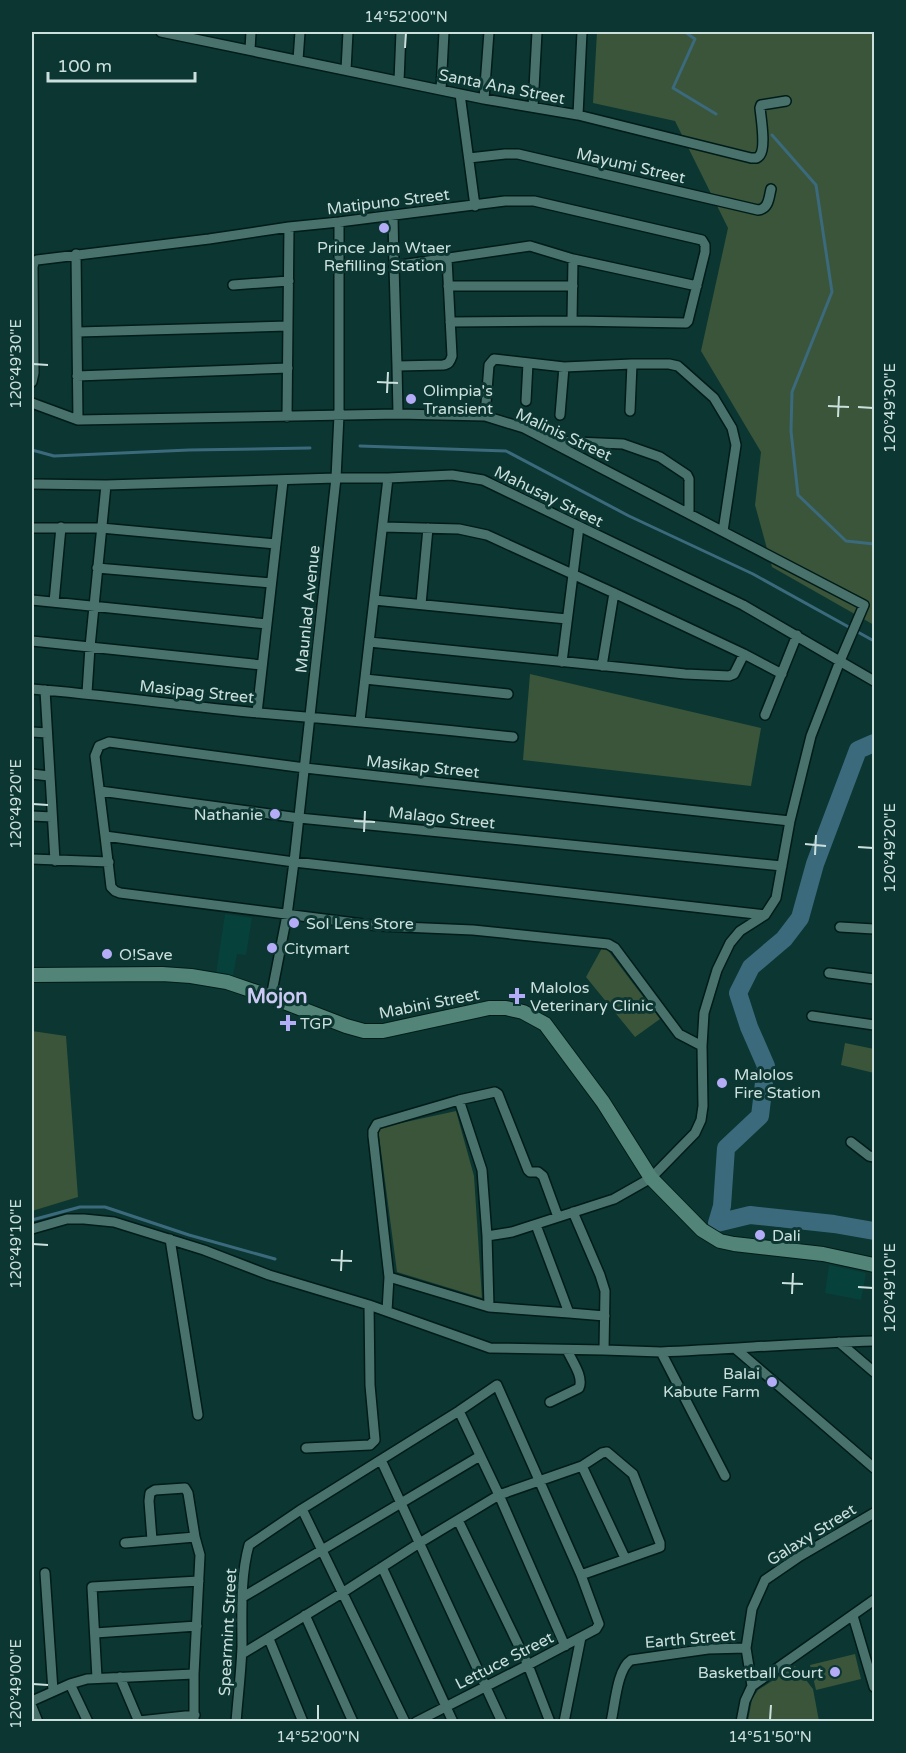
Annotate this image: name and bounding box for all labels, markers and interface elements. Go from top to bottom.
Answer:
text: 14°52'00"N [364,8,448,26]
scale bar [48,45,195,83]
text: 100 m [57,55,112,77]
street label: Santa Ana Street [437,65,567,109]
street label: Mayumi Street [574,144,687,188]
street label: Matipuno Street [326,185,451,219]
marker: Prince Jam Wtaer Refilling Station [377,221,391,235]
place label: Prince Jam Wtaer Refilling Station [317,238,452,276]
text: 120°49'30"E [7,319,25,409]
text: 120°49'30"E [881,363,899,453]
place label: Olimpia's Transient [423,381,493,419]
marker: Olimpia's Transient [404,392,418,406]
street label: Malinis Street [512,404,615,466]
street label: Mahusay Street [491,462,606,532]
street label: Maunlad Avenue [291,544,325,674]
street label: Masipag Street [139,676,255,708]
street label: Masikap Street [365,751,480,783]
text: 120°49'20"E [7,759,25,849]
street label: Malago Street [388,802,496,834]
text: 120°49'20"E [881,803,899,893]
place label: Nathanie [194,805,263,825]
marker: Nathanie [268,807,282,821]
place label: Sol Lens Store [306,914,414,934]
marker: Sol Lens Store [287,916,301,930]
place label: Citymart [284,939,350,959]
marker: Citymart [265,941,279,955]
place label: O!Save [119,945,173,965]
marker: O!Save [100,947,114,961]
place label: Malolos Veterinary Clinic [530,978,653,1016]
street label: Mabini Street [377,984,481,1024]
district label: Mojon [247,985,307,1009]
marker: Malolos Veterinary Clinic [508,987,526,1005]
place label: TGP [300,1014,332,1034]
marker: TGP [281,1016,295,1030]
place label: Malolos Fire Station [734,1065,821,1103]
marker: Malolos Fire Station [715,1076,729,1090]
text: 120°49'10"E [7,1199,25,1289]
place label: Dali [772,1226,801,1246]
marker: Dali [753,1228,767,1242]
text: 120°49'10"E [881,1243,899,1333]
place label: Balai Kabute Farm [663,1364,760,1402]
marker: Balai Kabute Farm [765,1375,779,1389]
street label: Galaxy Street [763,1499,860,1570]
street label: Spearmint Street [215,1567,241,1697]
street label: Earth Street [644,1625,736,1653]
street label: Lettuce Street [452,1628,557,1694]
text: 120°49'00"E [7,1639,25,1729]
place label: Basketball Court [698,1663,823,1683]
marker: Basketball Court [828,1665,842,1679]
text: 14°52'00"N [276,1728,360,1746]
text: 14°51'50"N [728,1728,812,1746]

